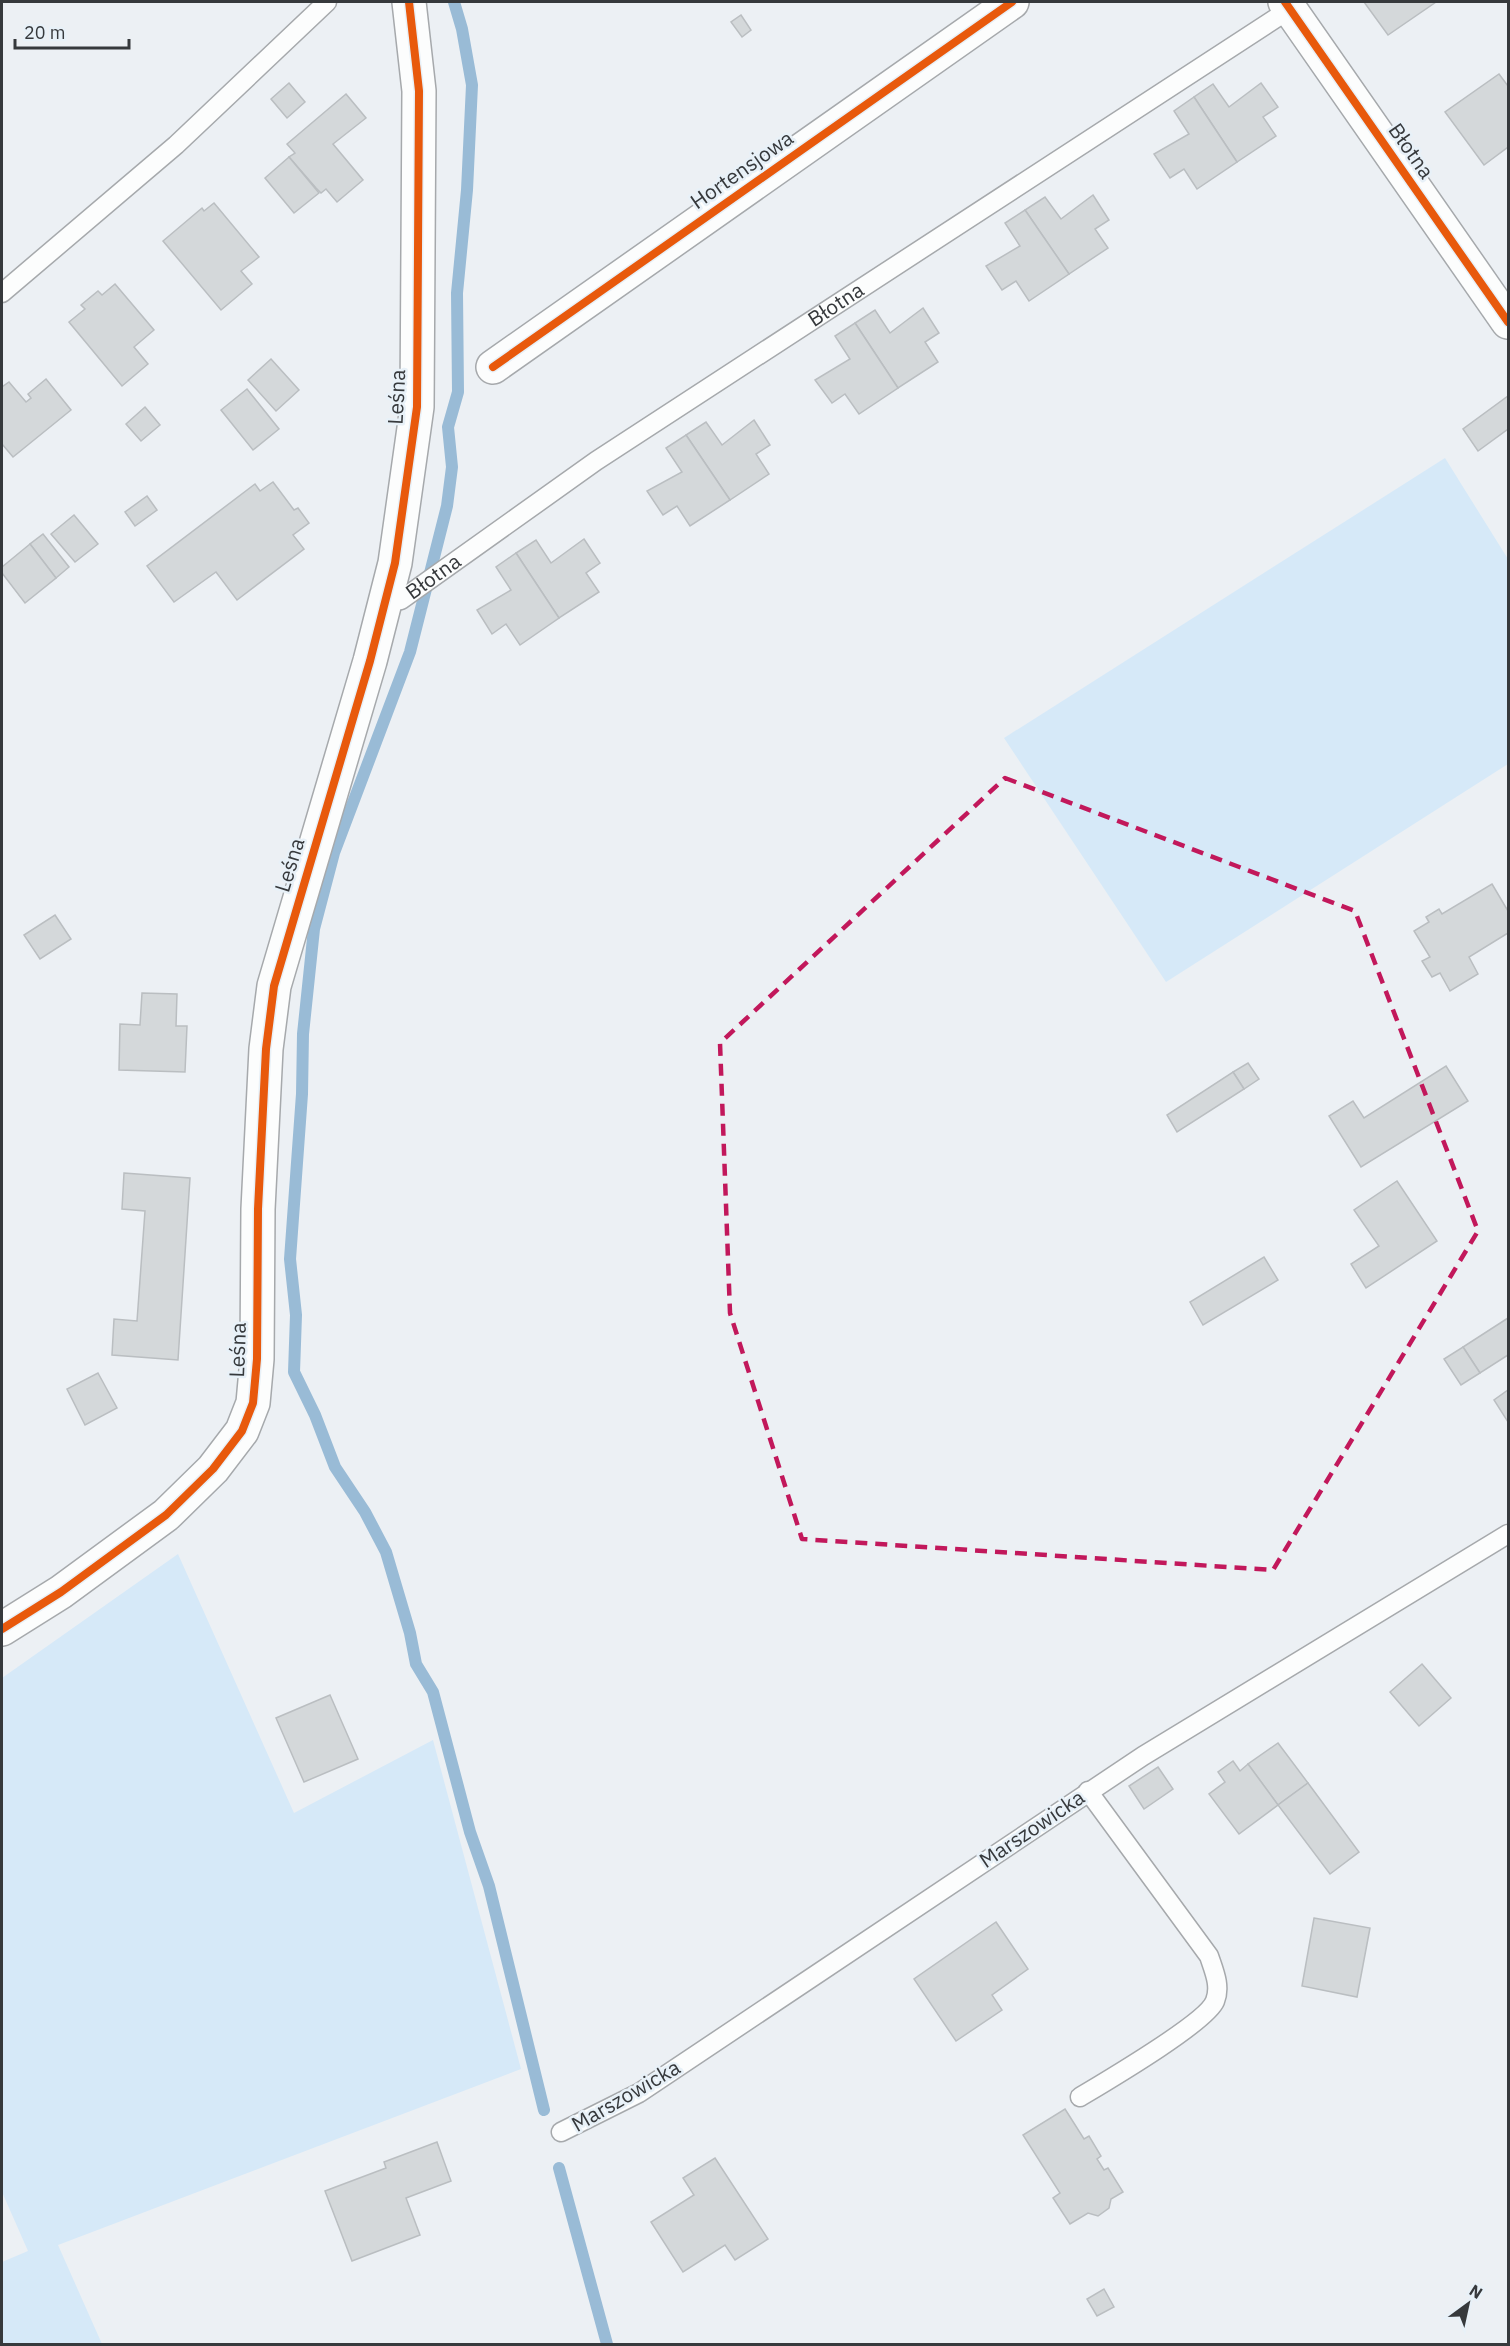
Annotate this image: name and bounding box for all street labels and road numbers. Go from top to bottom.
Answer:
street label: Błotna [1383,117,1441,184]
street label: Hortensjowa [684,123,798,215]
street label: Błotna [802,275,869,332]
street label: Leśna [381,369,411,425]
street label: Błotna [400,547,466,605]
street label: Leśna [268,834,311,895]
street label: Leśna [222,1322,252,1378]
street label: Marszowicka [973,1783,1090,1874]
street label: Marszowicka [566,2053,685,2138]

